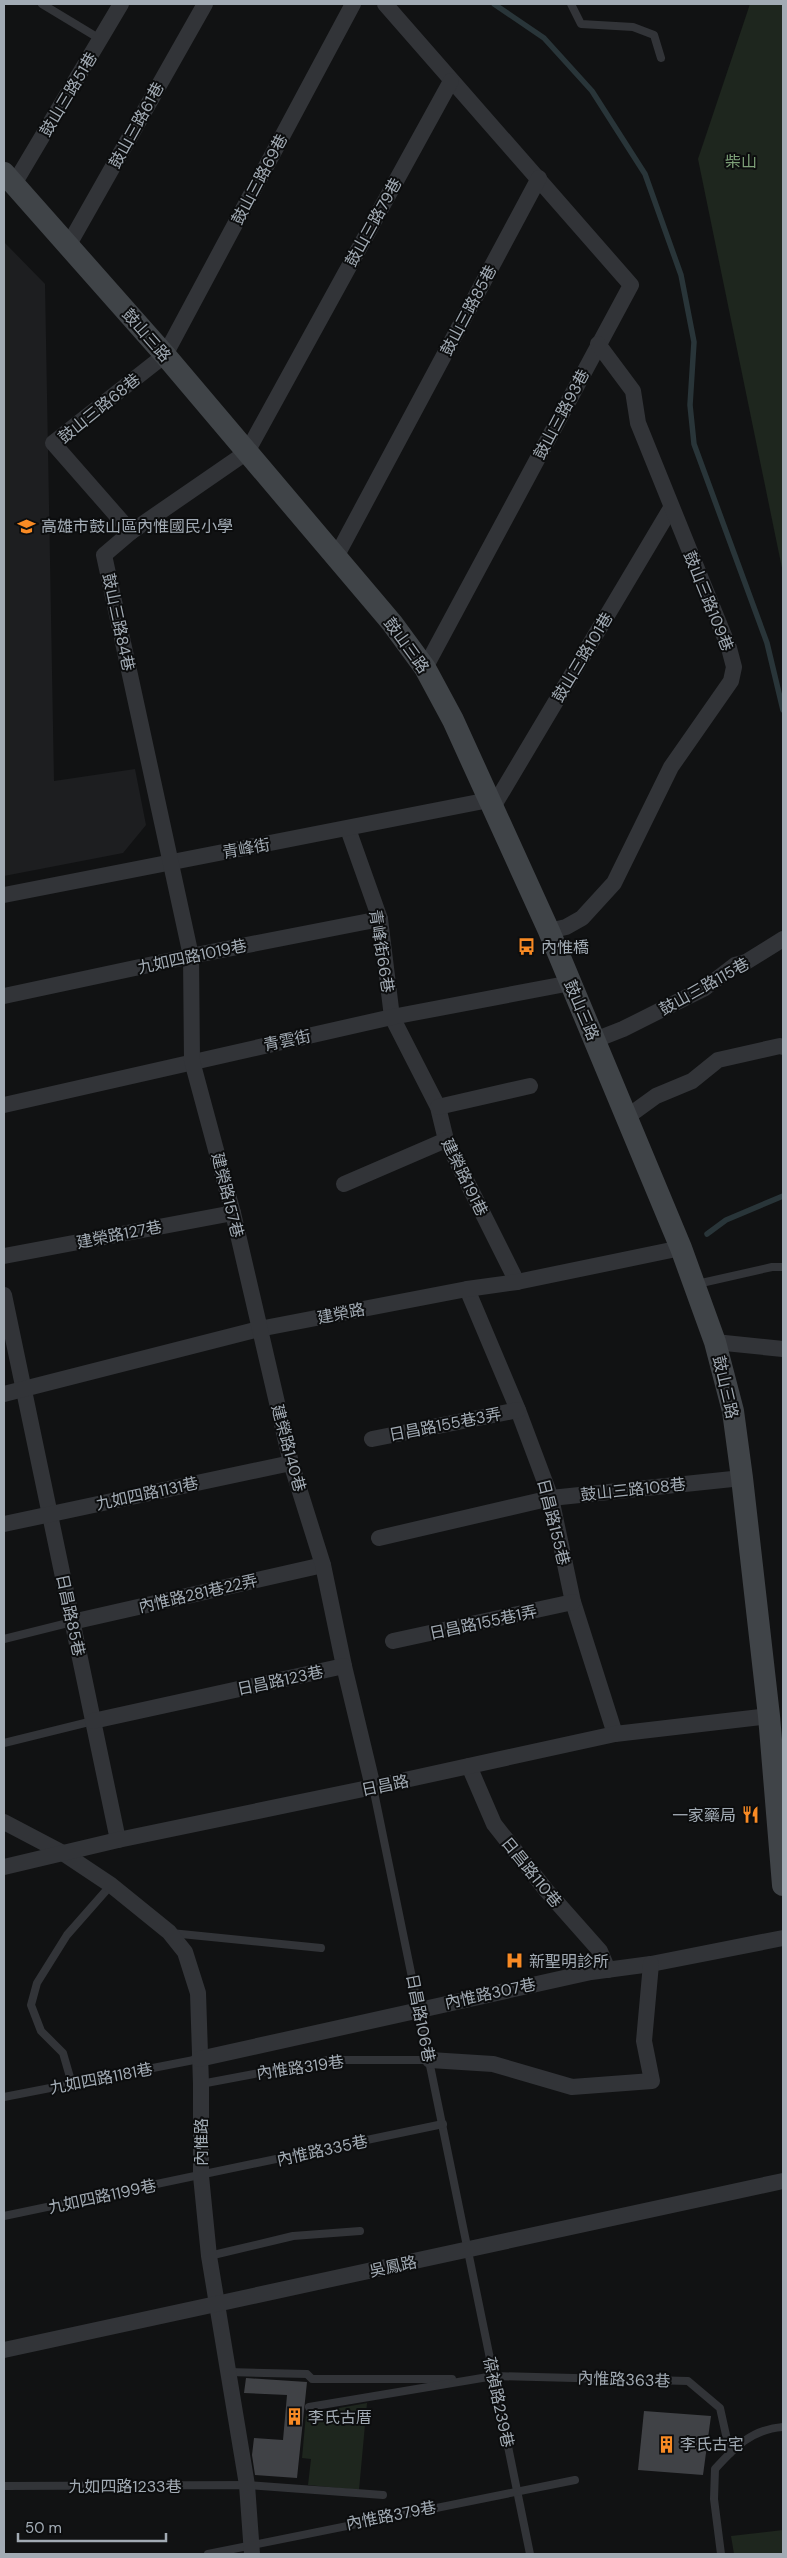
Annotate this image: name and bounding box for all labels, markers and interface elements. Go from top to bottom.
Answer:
street label: 鼓山三路51巷 [35,48,102,140]
street label: 鼓山三路61巷 [104,79,169,172]
street label: 鼓山三路69巷 [227,130,292,228]
park label: 柴山 [725,151,757,172]
street label: 鼓山三路79巷 [340,174,406,270]
street label: 鼓山三路85巷 [436,261,501,359]
street label: 鼓山三路 [118,304,176,366]
street label: 鼓山三路93巷 [529,365,594,463]
street label: 鼓山三路68巷 [54,369,145,448]
school or university icon: 高雄市鼓山區內惟國民小學 [17,516,37,536]
place label: 高雄市鼓山區內惟國民小學 [41,516,233,537]
street label: 鼓山三路109巷 [679,548,738,654]
street label: 鼓山三路84巷 [98,571,139,673]
street label: 鼓山三路101巷 [547,609,617,706]
street label: 鼓山三路 [379,613,434,677]
street label: 青峰街 [221,834,272,863]
street label: 青峰街66巷 [365,908,398,994]
street label: 九如四路1019巷 [136,935,249,978]
bus stop icon: 內惟橋 [517,937,537,957]
place label: 內惟橋 [541,937,589,958]
street label: 鼓山三路115巷 [656,953,753,1020]
street label: 鼓山三路 [559,977,604,1044]
street label: 青雲街 [261,1025,313,1056]
street label: 建榮路191巷 [437,1135,492,1219]
street label: 建榮路157巷 [207,1150,248,1240]
street label: 建榮路127巷 [75,1216,164,1253]
street label: 建榮路 [316,1299,367,1328]
street label: 鼓山三路 [708,1354,743,1421]
street label: 建榮路140巷 [267,1402,310,1494]
street label: 日昌路155巷3弄 [387,1403,503,1446]
street label: 九如四路1131巷 [94,1472,200,1515]
street label: 鼓山三路108巷 [579,1474,687,1505]
street label: 日昌路155巷 [533,1477,574,1568]
street label: 內惟路281巷22弄 [136,1570,260,1617]
street label: 日昌路85巷 [52,1572,89,1658]
street label: 日昌路155巷1弄 [427,1601,539,1644]
street label: 日昌路123巷 [235,1661,325,1700]
street label: 日昌路 [359,1770,411,1801]
place label: 一家藥局 [672,1805,736,1826]
restaurant icon: 一家藥局 [740,1805,760,1825]
street label: 日昌路110巷 [497,1833,566,1912]
hospital icon: 新聖明診所 [505,1951,525,1971]
place label: 新聖明診所 [529,1951,609,1972]
street label: 日昌路106巷 [402,1972,439,2064]
street label: 內惟路307巷 [443,1974,538,2013]
street label: 內惟路319巷 [255,2051,345,2084]
street label: 九如四路1181巷 [48,2058,154,2099]
street label: 內惟路 [191,2118,212,2166]
street label: 內惟路335巷 [275,2131,370,2170]
street label: 九如四路1199巷 [46,2175,158,2218]
street label: 吳鳳路 [367,2251,419,2282]
street label: 葆禎路239巷 [479,2355,518,2449]
street label: 內惟路363巷 [577,2367,671,2392]
building icon: 李氏古厝 [284,2407,304,2427]
place label: 李氏古厝 [308,2407,372,2428]
building icon: 李氏古宅 [656,2434,676,2454]
place label: 李氏古宅 [680,2434,744,2455]
street label: 九如四路1233巷 [68,2476,182,2497]
street label: 內惟路379巷 [344,2496,438,2535]
scale bar [18,2510,165,2542]
text: 50 m [25,2518,62,2538]

